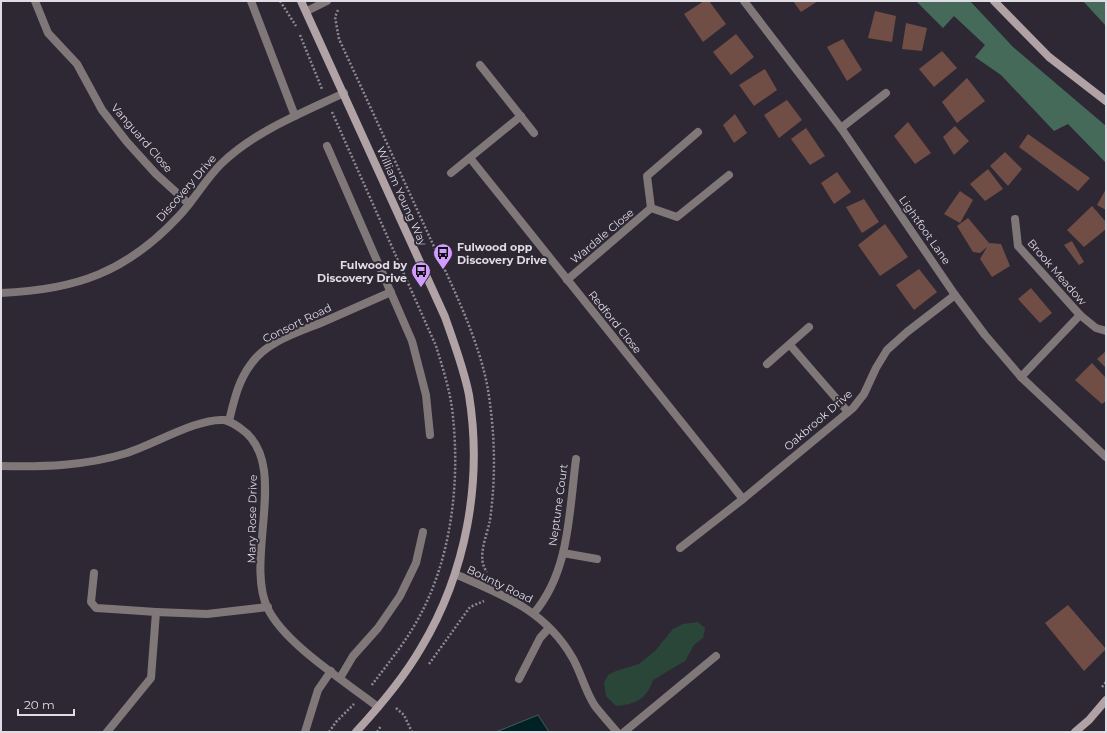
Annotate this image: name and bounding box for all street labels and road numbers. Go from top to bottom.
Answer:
street label: Vanguard Close [108,101,176,176]
street label: William Young Way [374,144,430,248]
street label: Discovery Drive [153,151,219,225]
street label: Lightfoot Lane [896,193,954,267]
street label: Wardale Close [567,205,637,267]
street label: Brook Meadow [1024,236,1090,308]
street label: Redford Close [585,288,645,357]
street label: Consort Road [260,300,334,346]
street label: Oakbrook Drive [781,386,855,454]
street label: Neptune Court [545,463,571,547]
street label: Mary Rose Drive [244,474,260,563]
street label: Bounty Road [465,562,535,606]

